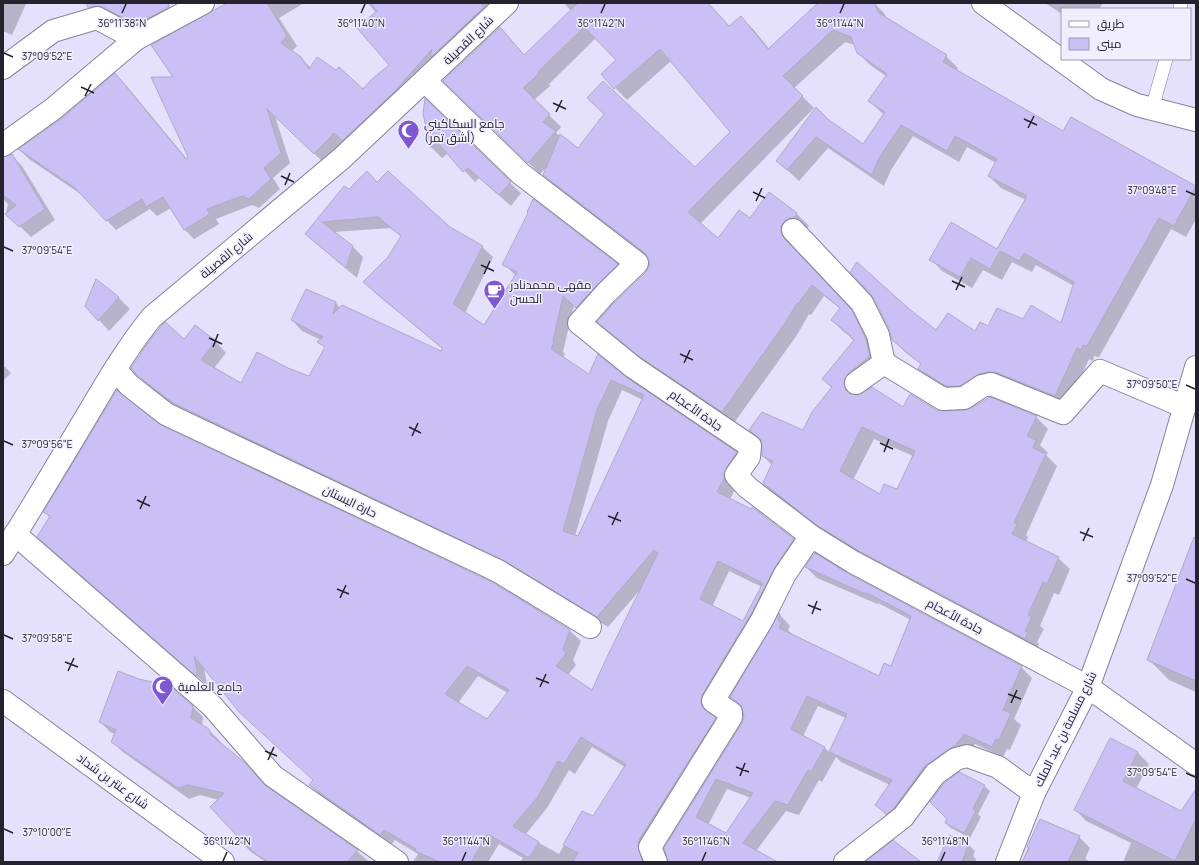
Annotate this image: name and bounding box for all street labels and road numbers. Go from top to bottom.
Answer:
street label: شارع القصيلة [439,12,497,68]
street label: شارع القصيلة [196,228,256,282]
street label: جادة الأعجام [666,385,726,435]
street label: حارة البستان [320,481,380,521]
street label: جادة الأعجام [924,594,986,638]
street label: شارع مسلمة بن عبد الملك [1030,668,1100,790]
street label: شارع عنتر بن شداد [74,749,153,813]

